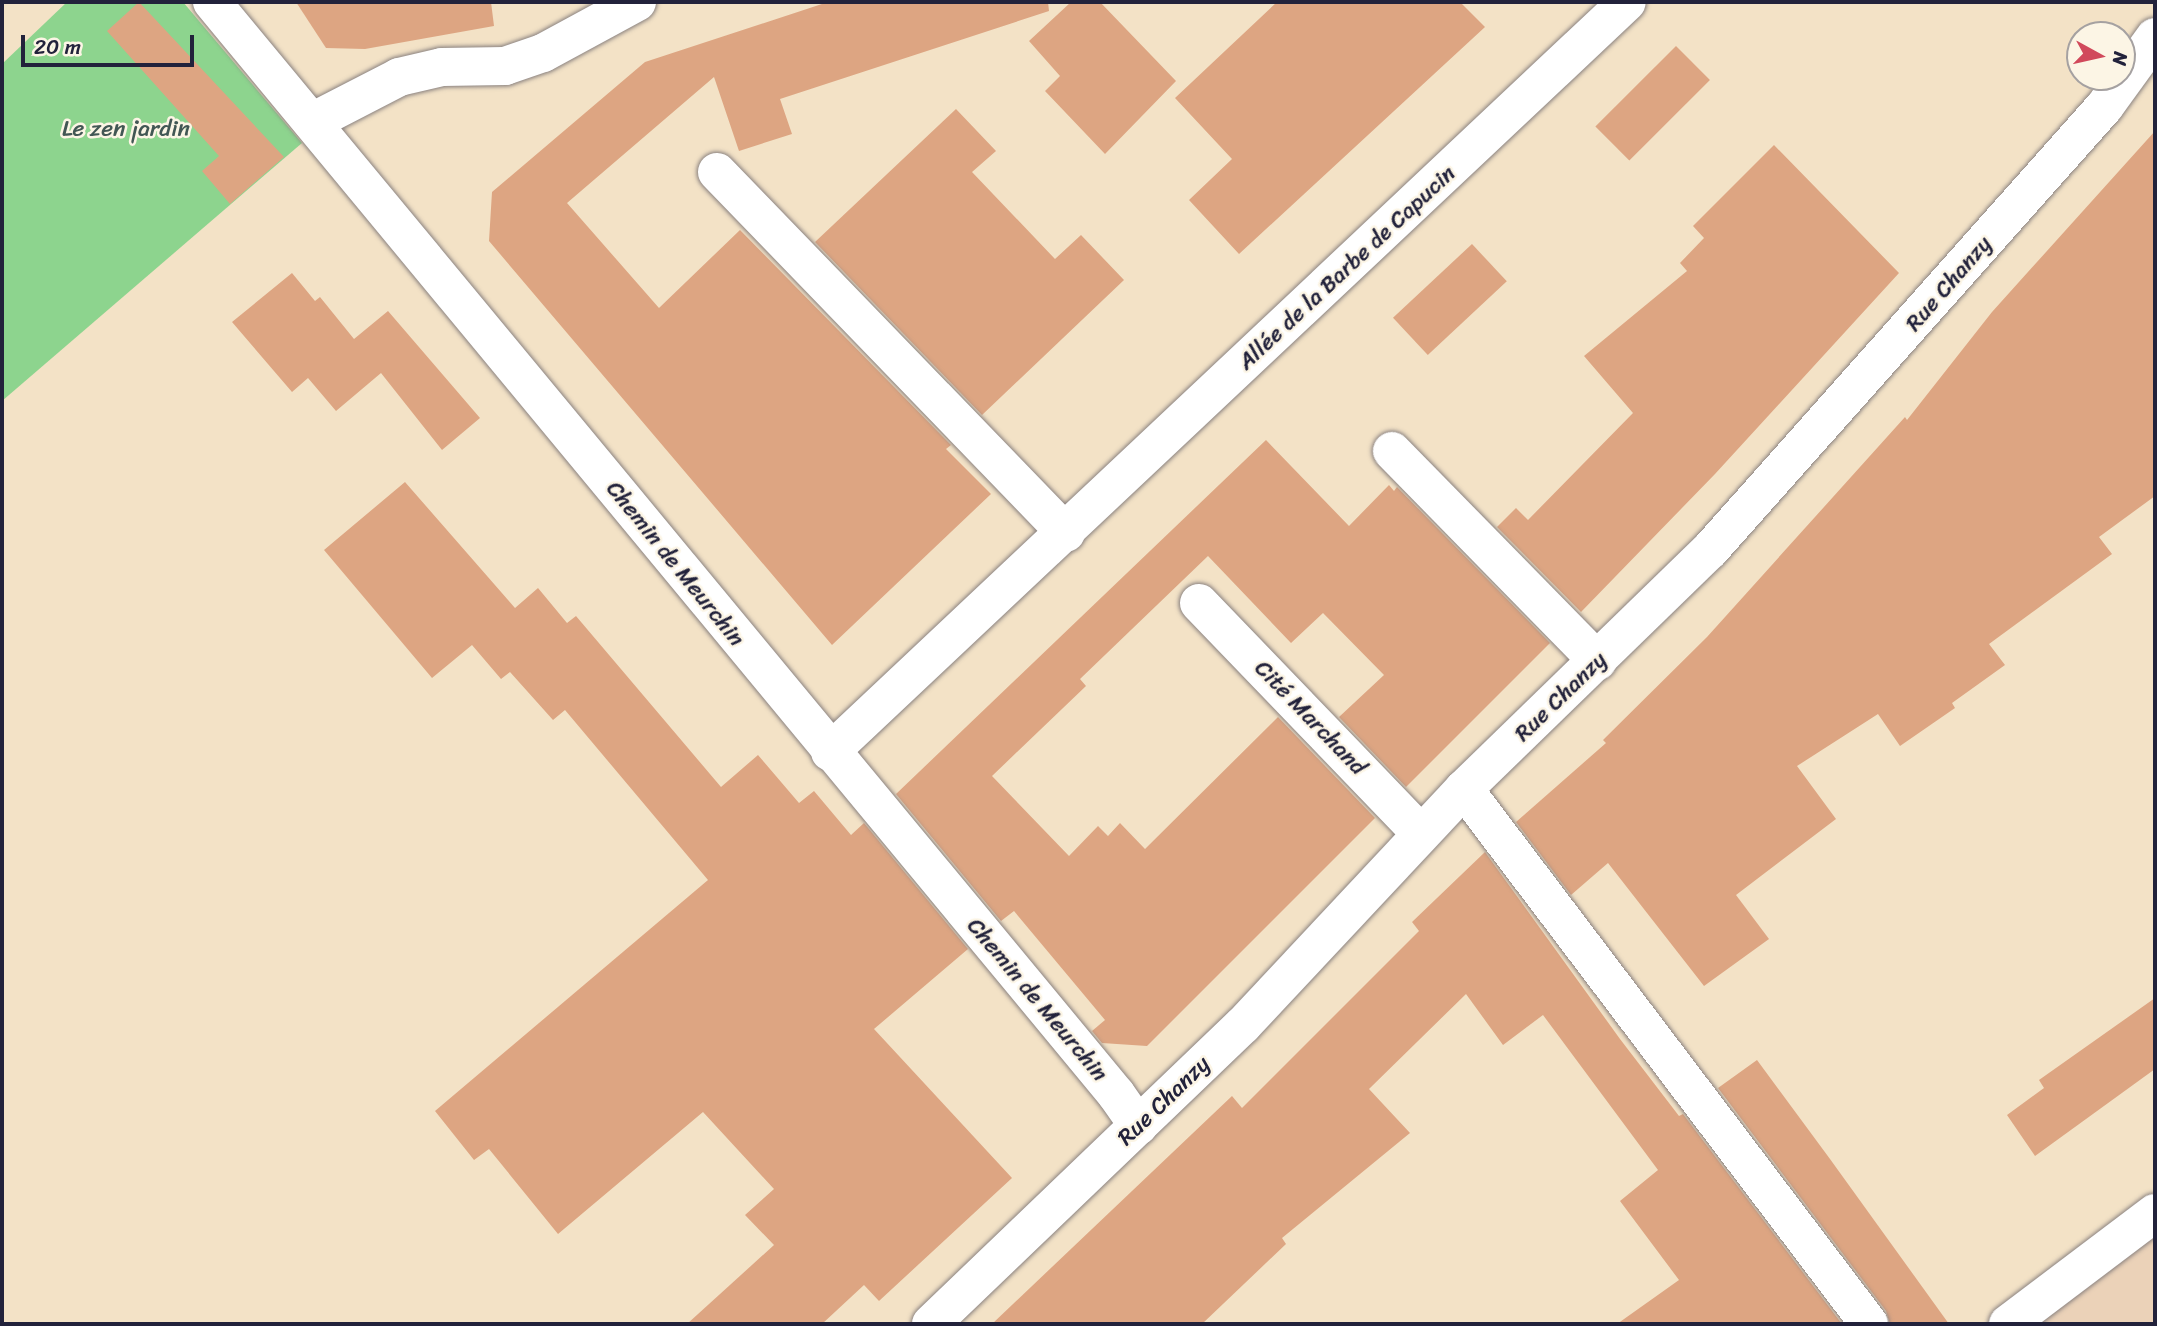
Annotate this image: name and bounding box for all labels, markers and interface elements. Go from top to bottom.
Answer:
scale bar [24,21,198,65]
north arrow [2066,21,2136,91]
text: 20 m [34,28,81,66]
text: N [2103,50,2138,68]
park label: Le zen jardin [62,115,190,143]
street label: Allée de la Barbe de Capucin [1232,160,1462,376]
street label: Rue Chanzy [1900,231,1998,337]
street label: Chemin de Meurchin [600,476,750,652]
street label: Rue Chanzy [1509,646,1613,748]
street label: Cité Marchand [1249,655,1371,781]
street label: Chemin de Meurchin [960,913,1114,1087]
street label: Rue Chanzy [1112,1050,1216,1152]

